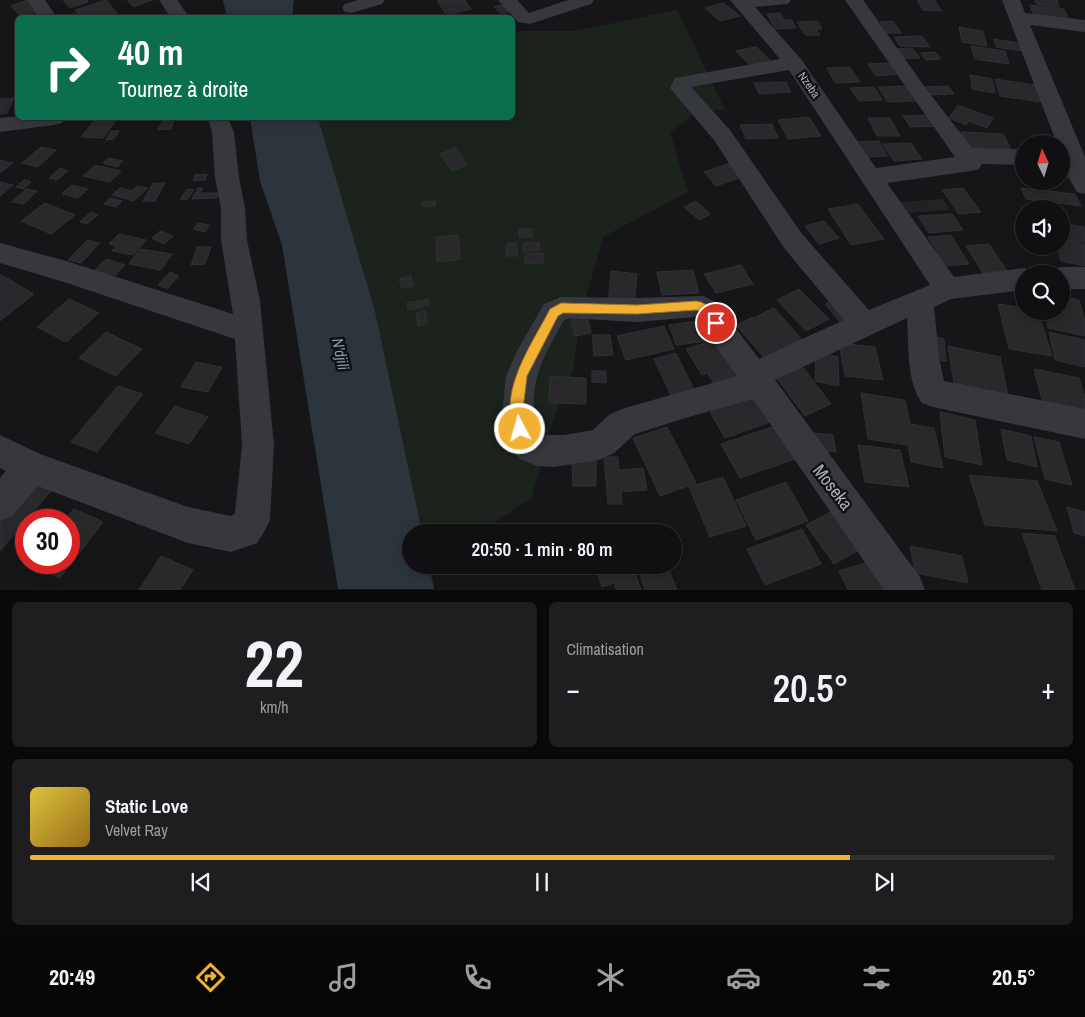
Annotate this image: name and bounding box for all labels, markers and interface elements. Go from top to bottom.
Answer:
text: 40 m [118,29,183,76]
icon: right [35,35,100,100]
street label: Nzeba [794,69,824,102]
text: Tournez à droite [118,74,248,104]
north arrow [1015,135,1070,190]
map controls [1015,135,1070,320]
button: sound [1015,200,1070,255]
button: search [1015,265,1070,320]
pin [695,302,737,344]
icon: arrive [702,309,730,337]
water label: N'djili [327,336,355,372]
position arrow [493,402,545,454]
street label: Moseka [807,459,859,515]
speed limit sign: 30 [15,509,80,574]
text: 20:50 · 1 min · 80 m [472,536,612,562]
text: 22 [245,620,304,707]
text: Climatisation [567,638,644,660]
text: 20.5° [773,663,849,714]
text: − [567,670,580,708]
text: + [1042,670,1055,708]
text: km/h [260,696,288,718]
text: Static Love [105,793,188,819]
text: Velvet Ray [105,819,168,841]
icon: previous [187,868,215,896]
icon: pause [528,868,556,896]
icon: next [870,868,898,896]
icon: directions [193,960,228,995]
icon: music [326,960,361,995]
icon: phone [460,960,495,995]
icon: climate [593,960,628,995]
icon: car [726,960,761,995]
icon: filters [859,960,894,995]
text: 20:49 [49,962,95,992]
text: 20.5° [992,962,1036,992]

